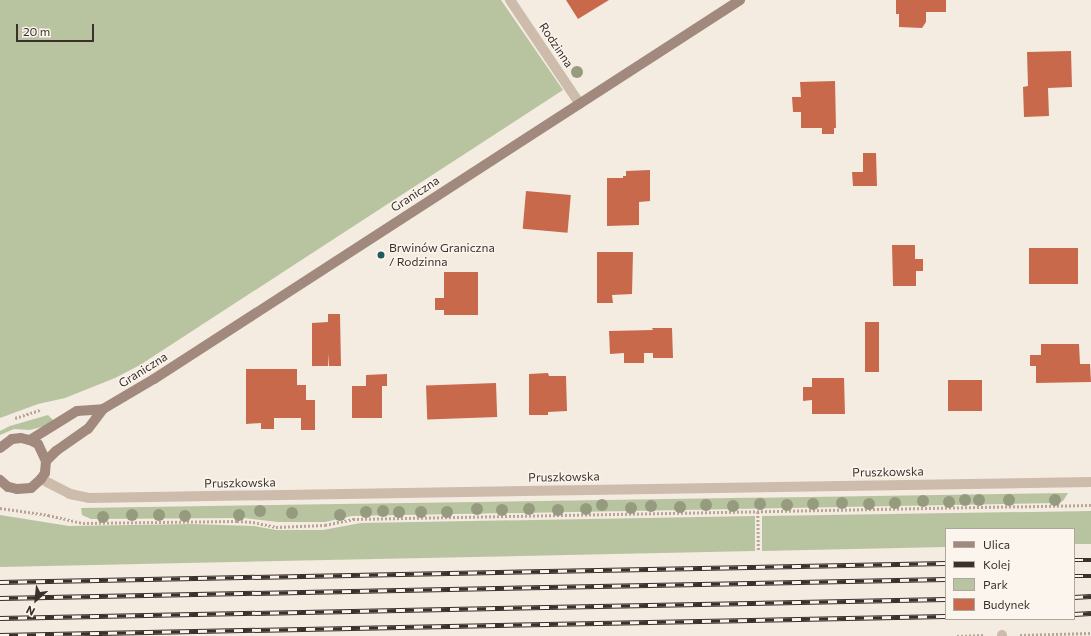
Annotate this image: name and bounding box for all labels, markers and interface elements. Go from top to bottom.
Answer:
scale bar [18,16,96,42]
street label: Rodzinna [536,20,576,70]
text: 20 m [23,24,50,38]
street label: Graniczna [388,173,442,215]
place label: Brwinów Graniczna / Rodzinna [389,241,495,269]
marker: Brwinów Graniczna / Rodzinna [376,250,386,260]
street label: Graniczna [116,349,170,391]
street label: Pruszkowska [852,464,924,480]
street label: Pruszkowska [528,469,600,485]
street label: Pruszkowska [204,475,276,491]
legend [945,528,1075,620]
text: Ulica [983,537,1010,551]
text: Kolej [983,557,1010,571]
text: Park [983,577,1008,591]
north arrow [16,580,56,620]
text: Budynek [983,597,1030,611]
text: N [24,603,37,619]

